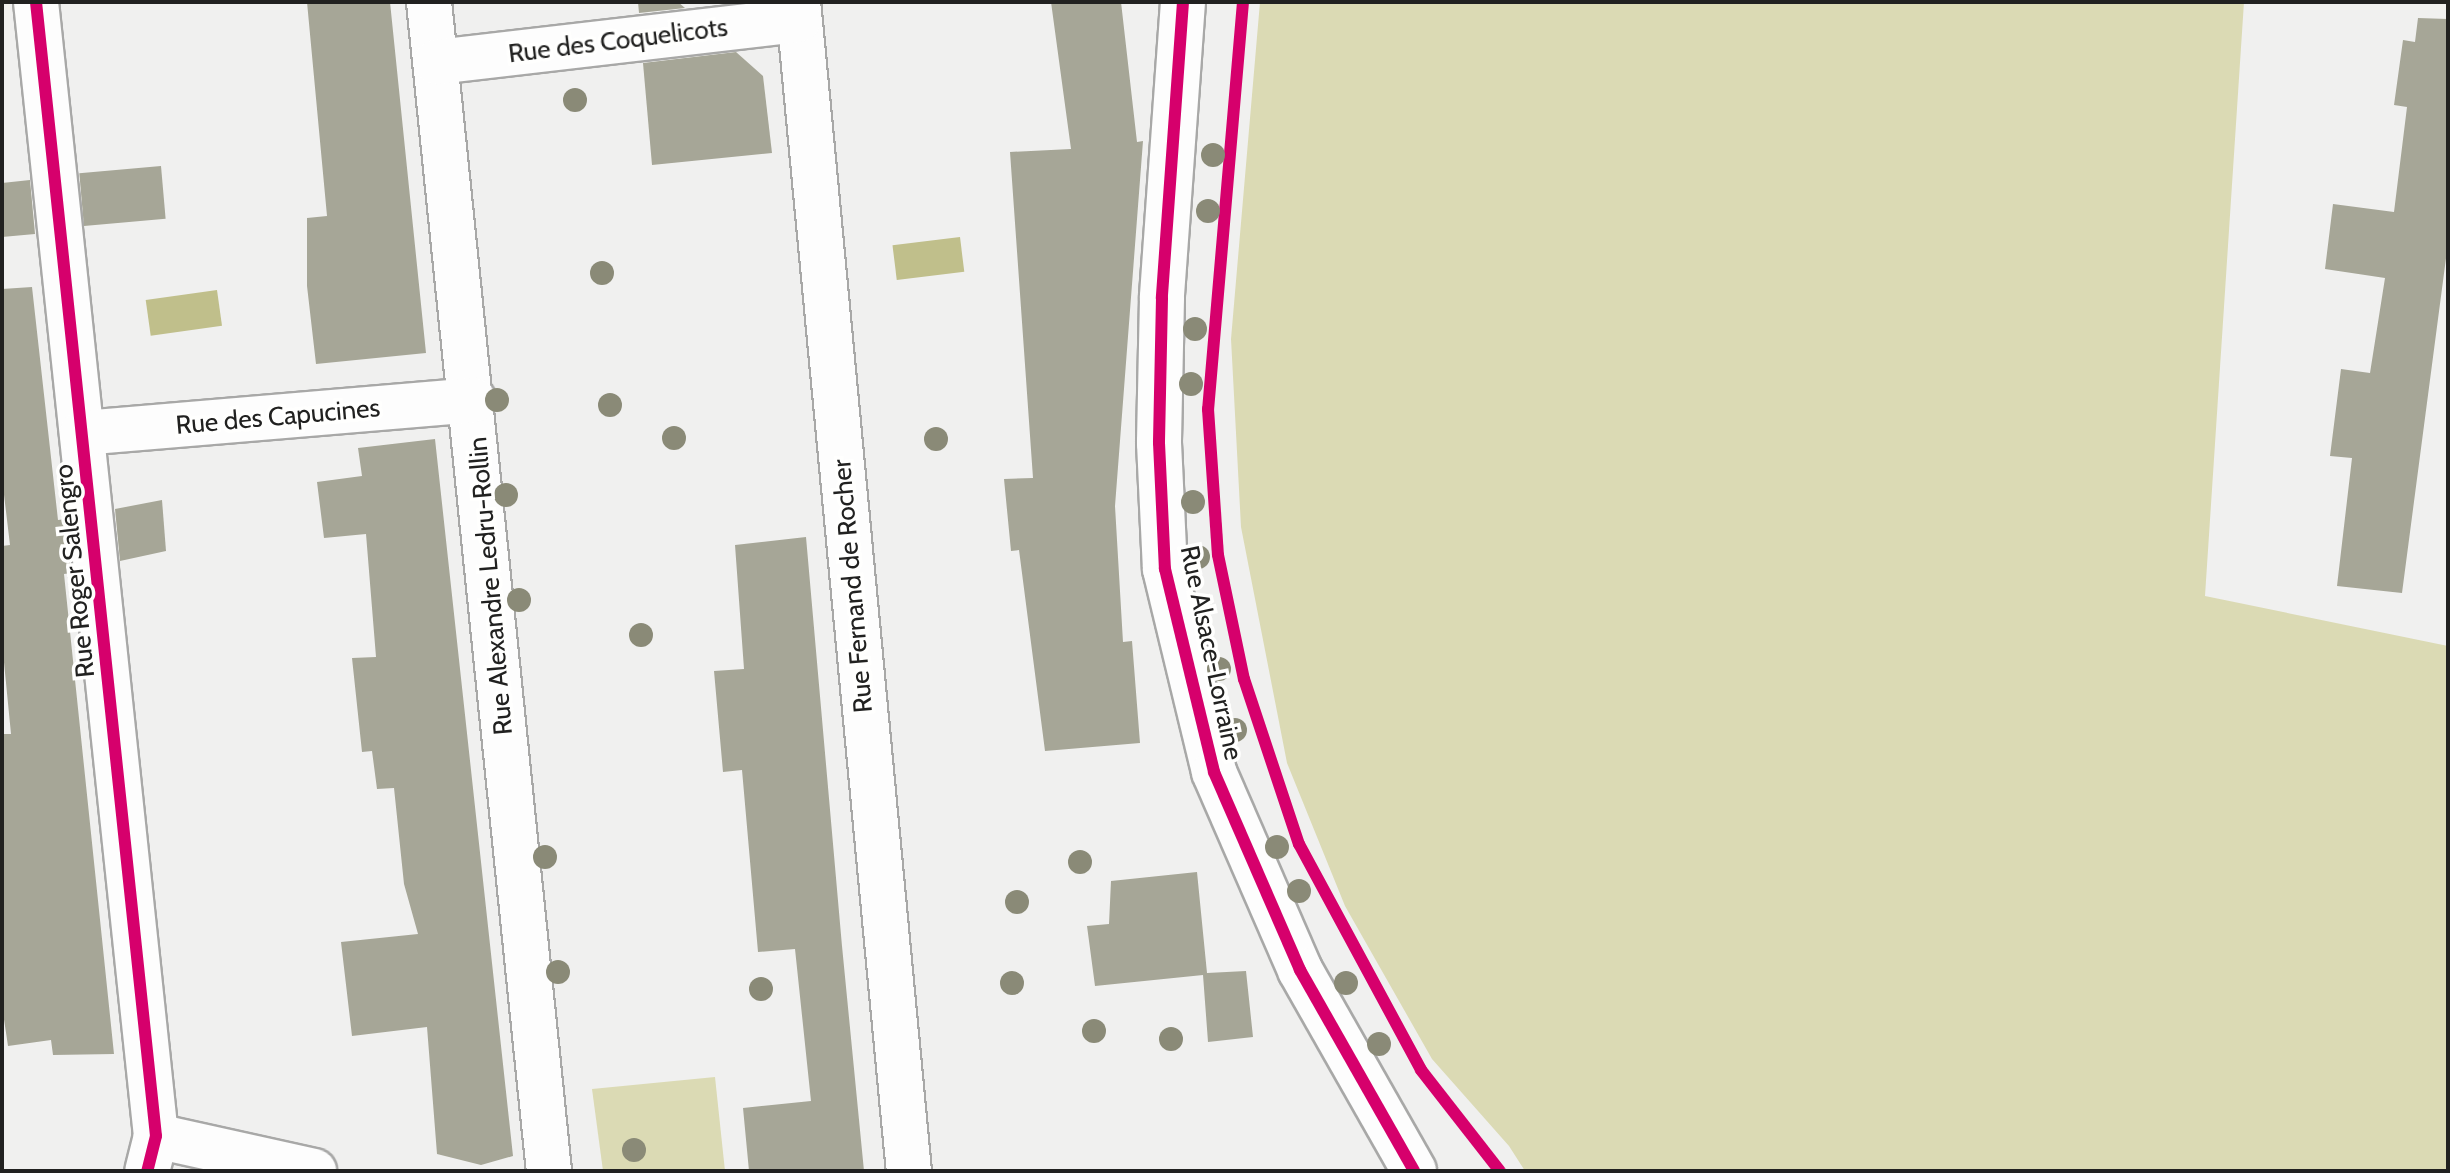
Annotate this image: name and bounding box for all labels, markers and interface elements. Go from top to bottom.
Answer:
street label: Rue des Coquelicots [507,12,729,70]
street label: Rue des Capucines [175,393,381,441]
street label: Rue Alexandre Ledru-Rollin [462,436,520,736]
street label: Rue Fernand de Rocher [826,458,880,714]
street label: Rue Roger Salengro [48,463,102,679]
street label: Rue Alsace-Lorraine [1173,543,1249,763]

